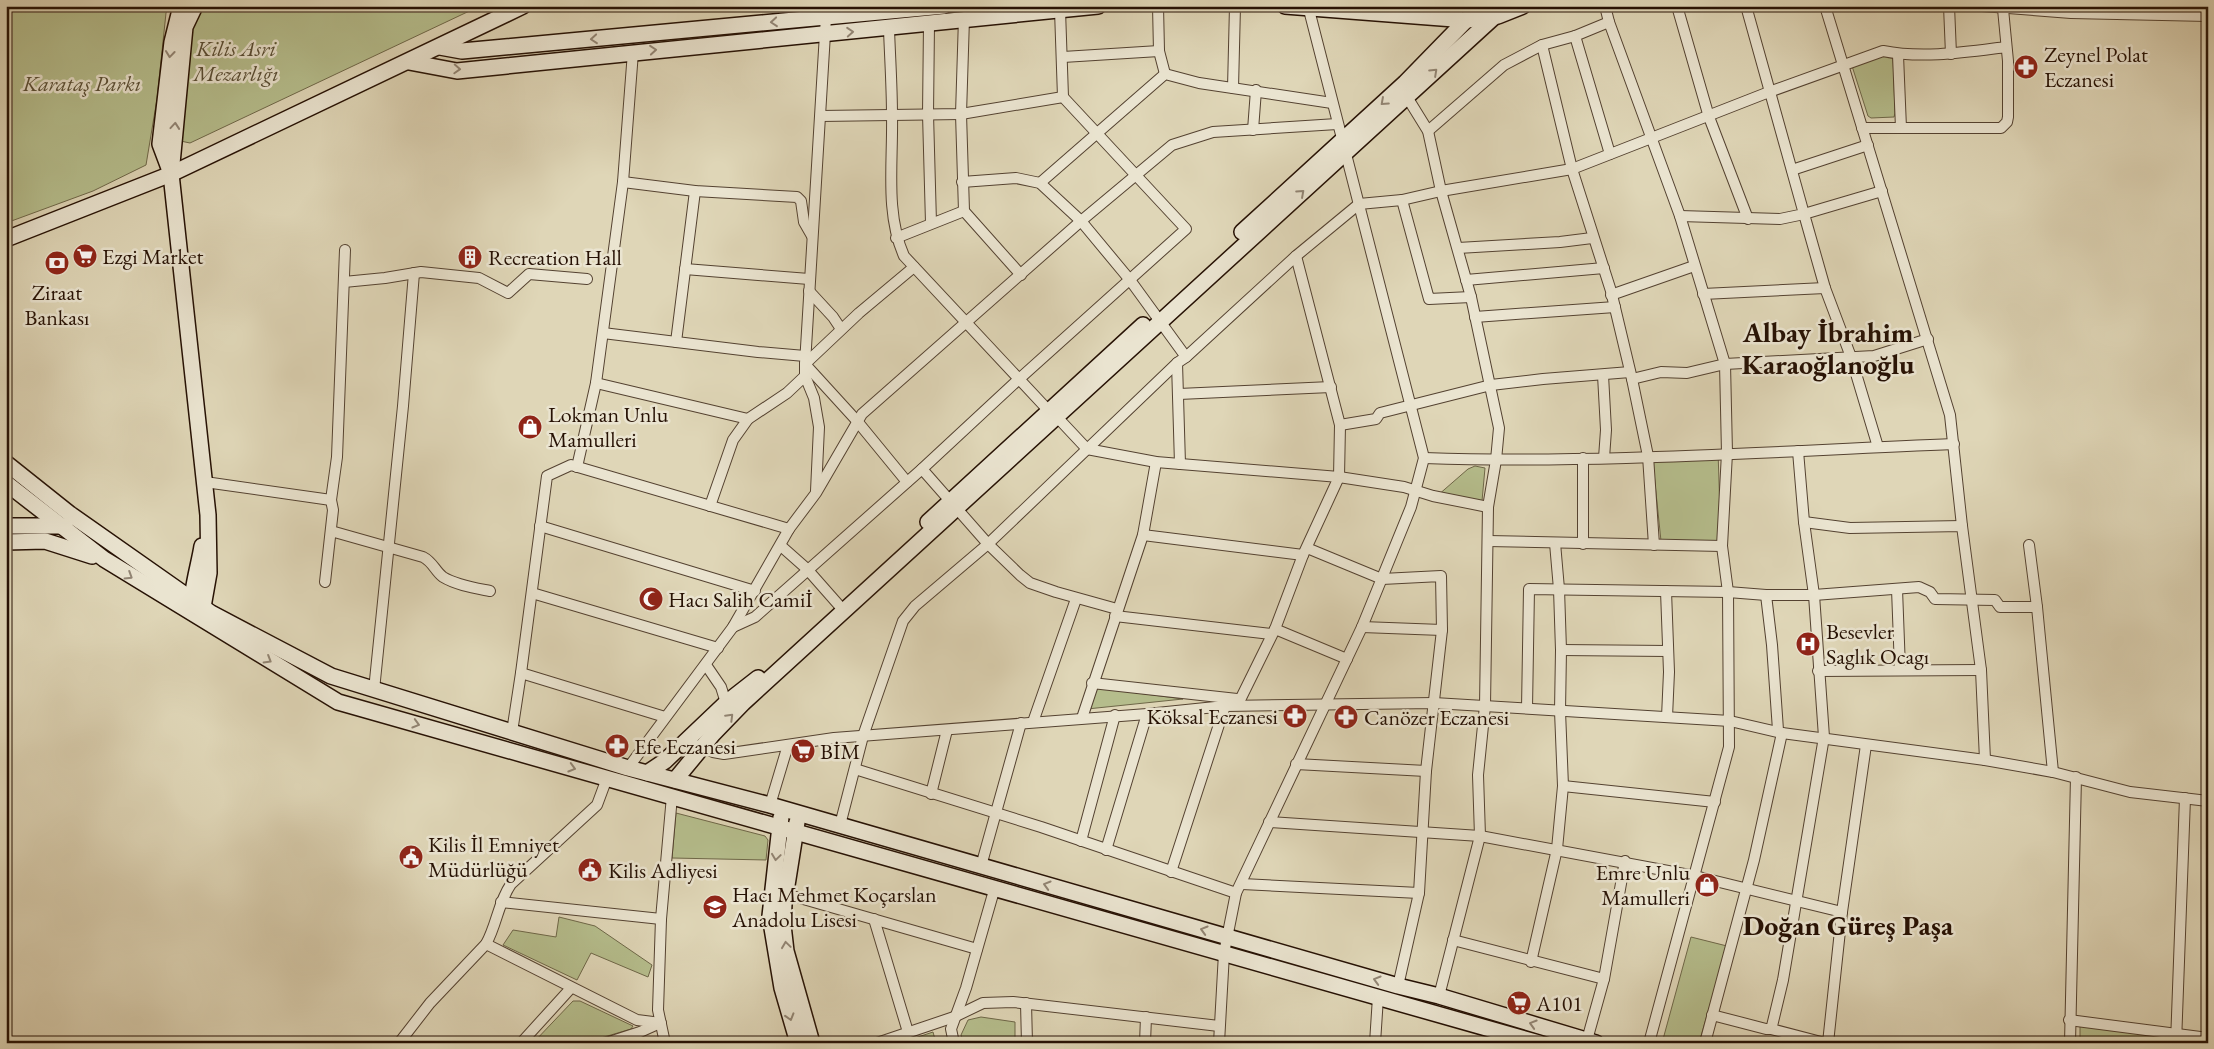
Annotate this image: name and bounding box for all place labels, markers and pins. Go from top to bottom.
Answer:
place label: Zeynel Polat Eczanesi [2044,40,2148,94]
pharmacy icon: Zeynel Polat Eczanesi [2013,54,2039,80]
place label: Ezgi Market [102,242,203,271]
supermarket icon: Ezgi Market [72,243,98,269]
place label: Recreation Hall [488,243,622,272]
building icon: Recreation Hall [457,244,483,270]
bank icon: Ziraat Bankası [44,250,70,276]
place label: Ziraat Bankası [25,278,89,332]
place label: Lokman Unlu Mamulleri [548,400,669,454]
shop icon: Lokman Unlu Mamulleri [517,414,543,440]
place label: Hacı Salih Camiİ [668,585,813,614]
mosque icon: Hacı Salih Camiİ [638,586,664,612]
place label: Besevler Saglık Ocagı [1826,617,1929,671]
hospital icon: Besevler Saglık Ocagı [1795,631,1821,657]
place label: Köksal Eczanesi [1147,702,1278,731]
pharmacy icon: Köksal Eczanesi [1282,703,1308,729]
place label: Canözer Eczanesi [1364,703,1509,732]
pharmacy icon: Canözer Eczanesi [1333,704,1359,730]
place label: Efe Eczanesi [634,732,736,761]
pharmacy icon: Efe Eczanesi [604,733,630,759]
place label: BİM [820,737,860,766]
supermarket icon: BİM [790,738,816,764]
place label: Kilis İl Emniyet Müdürlüğü [428,830,559,884]
public building icon: Kilis İl Emniyet Müdürlüğü [398,844,424,870]
place label: Kilis Adliyesi [608,856,718,885]
public building icon: Kilis Adliyesi [577,857,603,883]
place label: Emre Unlu Mamulleri [1595,858,1690,912]
shop icon: Emre Unlu Mamulleri [1694,872,1720,898]
place label: Hacı Mehmet Koçarslan Anadolu Lisesi [731,880,937,934]
school or university icon: Hacı Mehmet Koçarslan Anadolu Lisesi [702,894,728,920]
place label: A101 [1535,989,1583,1018]
supermarket icon: A101 [1506,990,1532,1016]

